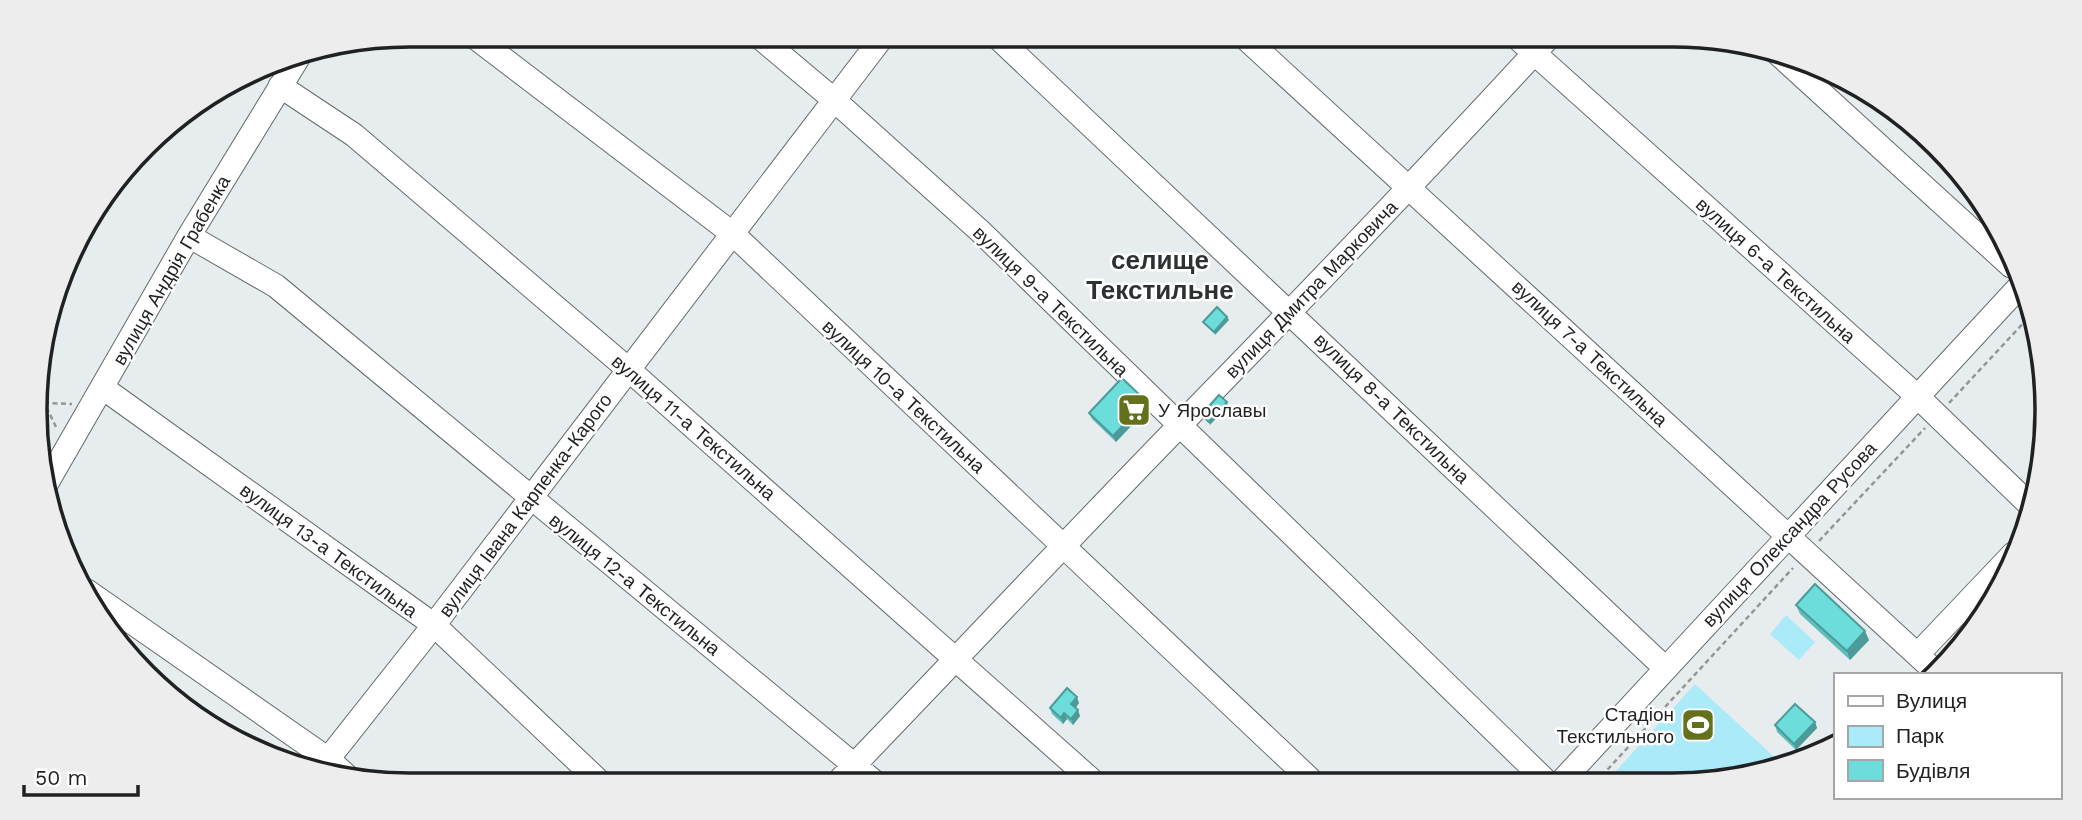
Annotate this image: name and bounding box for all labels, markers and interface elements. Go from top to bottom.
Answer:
street label: вулиця Андрія Грабенка [108,171,235,369]
street label: вулиця 6-а Текстильна [1691,193,1861,348]
street label: вулиця Дмитра Марковича [1220,195,1403,383]
street label: вулиця 9-а Текстильна [968,221,1133,382]
district label: селище Текстильне [1086,245,1234,305]
street label: вулиця 7-а Текстильна [1507,275,1673,432]
street label: вулиця 10-а Текстильна [817,315,990,478]
street label: вулиця 8-а Текстильна [1309,328,1474,489]
street label: вулиця 11-а Текстильна [607,350,781,505]
street label: вулиця Івана Карпенка-Карого [434,389,617,622]
supermarket icon: У Ярославы [1115,391,1153,429]
place label: У Ярославы [1158,399,1266,422]
street label: вулиця Олександра Русова [1697,437,1882,632]
street label: вулиця 13-а Текстильна [236,478,422,623]
street label: вулиця 12-а Текстильна [545,508,725,661]
legend [1834,673,2061,799]
text: Вулиця [1896,688,1967,713]
place label: Стадіон Текстильного [1556,703,1674,748]
sports icon: Стадіон Текстильного [1679,706,1717,744]
text: Парк [1896,723,1944,748]
scale bar [24,754,138,798]
text: Будівля [1896,758,1970,783]
text: 50 m [35,765,87,790]

